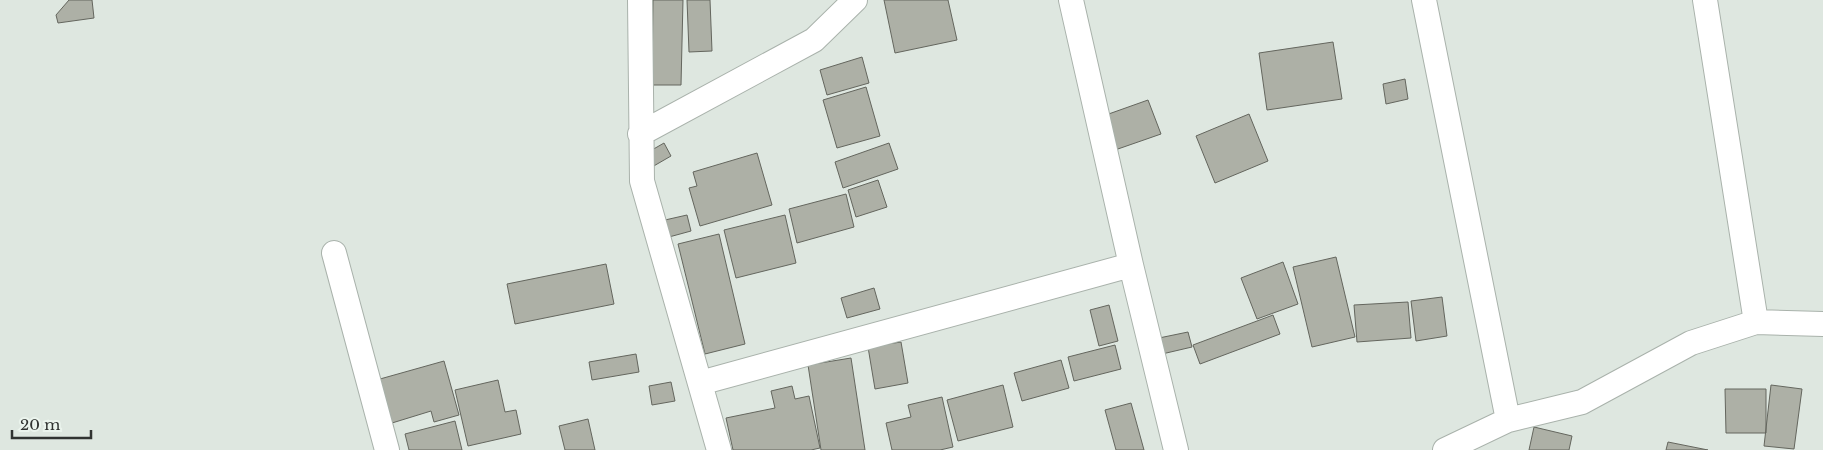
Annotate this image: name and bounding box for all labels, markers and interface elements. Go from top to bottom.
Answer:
scale bar [12,408,91,440]
text: 20 m [20,415,60,434]

